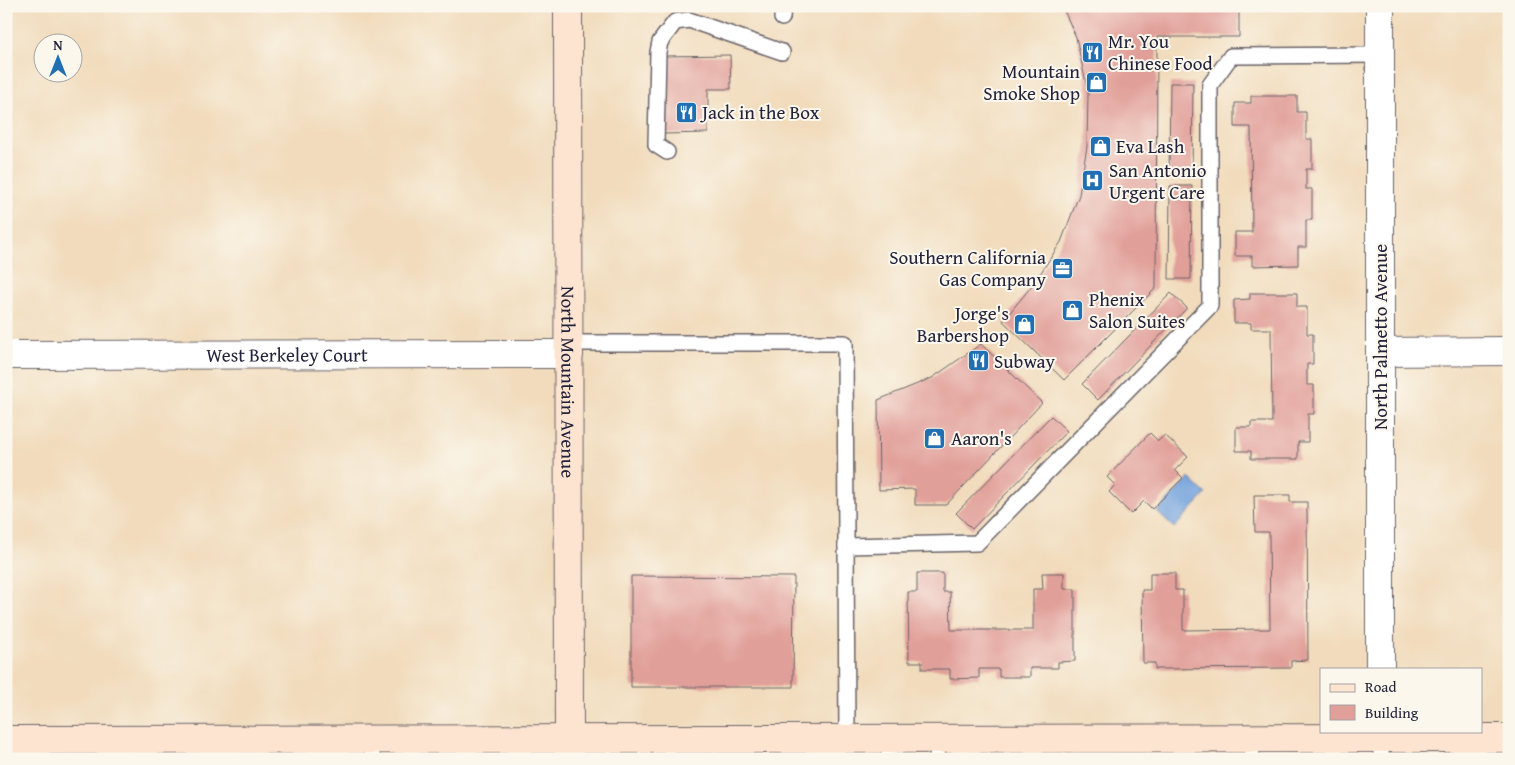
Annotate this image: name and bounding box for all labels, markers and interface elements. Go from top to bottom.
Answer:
place label: Mr. You Chinese Food [1108,27,1213,77]
north arrow [32,32,82,82]
text: N [53,35,63,55]
restaurant icon: Mr. You Chinese Food [1080,40,1104,64]
place label: Mountain Smoke Shop [983,57,1080,107]
shop icon: Mountain Smoke Shop [1084,70,1108,94]
place label: Jack in the Box [700,98,820,126]
restaurant icon: Jack in the Box [674,100,698,124]
place label: Eva Lash [1116,132,1185,160]
shop icon: Eva Lash [1088,134,1112,158]
place label: San Antonio Urgent Care [1109,156,1206,206]
hospital icon: San Antonio Urgent Care [1081,169,1105,193]
place label: Southern California Gas Company [889,243,1047,293]
street label: North Palmetto Avenue [1366,244,1394,430]
office icon: Southern California Gas Company [1050,256,1074,280]
place label: Phenix Salon Suites [1089,285,1185,335]
street label: North Mountain Avenue [554,286,583,478]
shop icon: Phenix Salon Suites [1061,298,1085,322]
place label: Jorge's Barbershop [917,299,1009,349]
shop icon: Jorge's Barbershop [1013,312,1037,336]
street label: West Berkeley Court [206,340,368,369]
place label: Subway [994,347,1056,375]
restaurant icon: Subway [966,349,990,373]
place label: Aaron's [951,424,1012,452]
shop icon: Aaron's [923,426,947,450]
legend [1320,668,1482,732]
text: Road [1365,676,1396,697]
text: Building [1365,702,1419,723]

